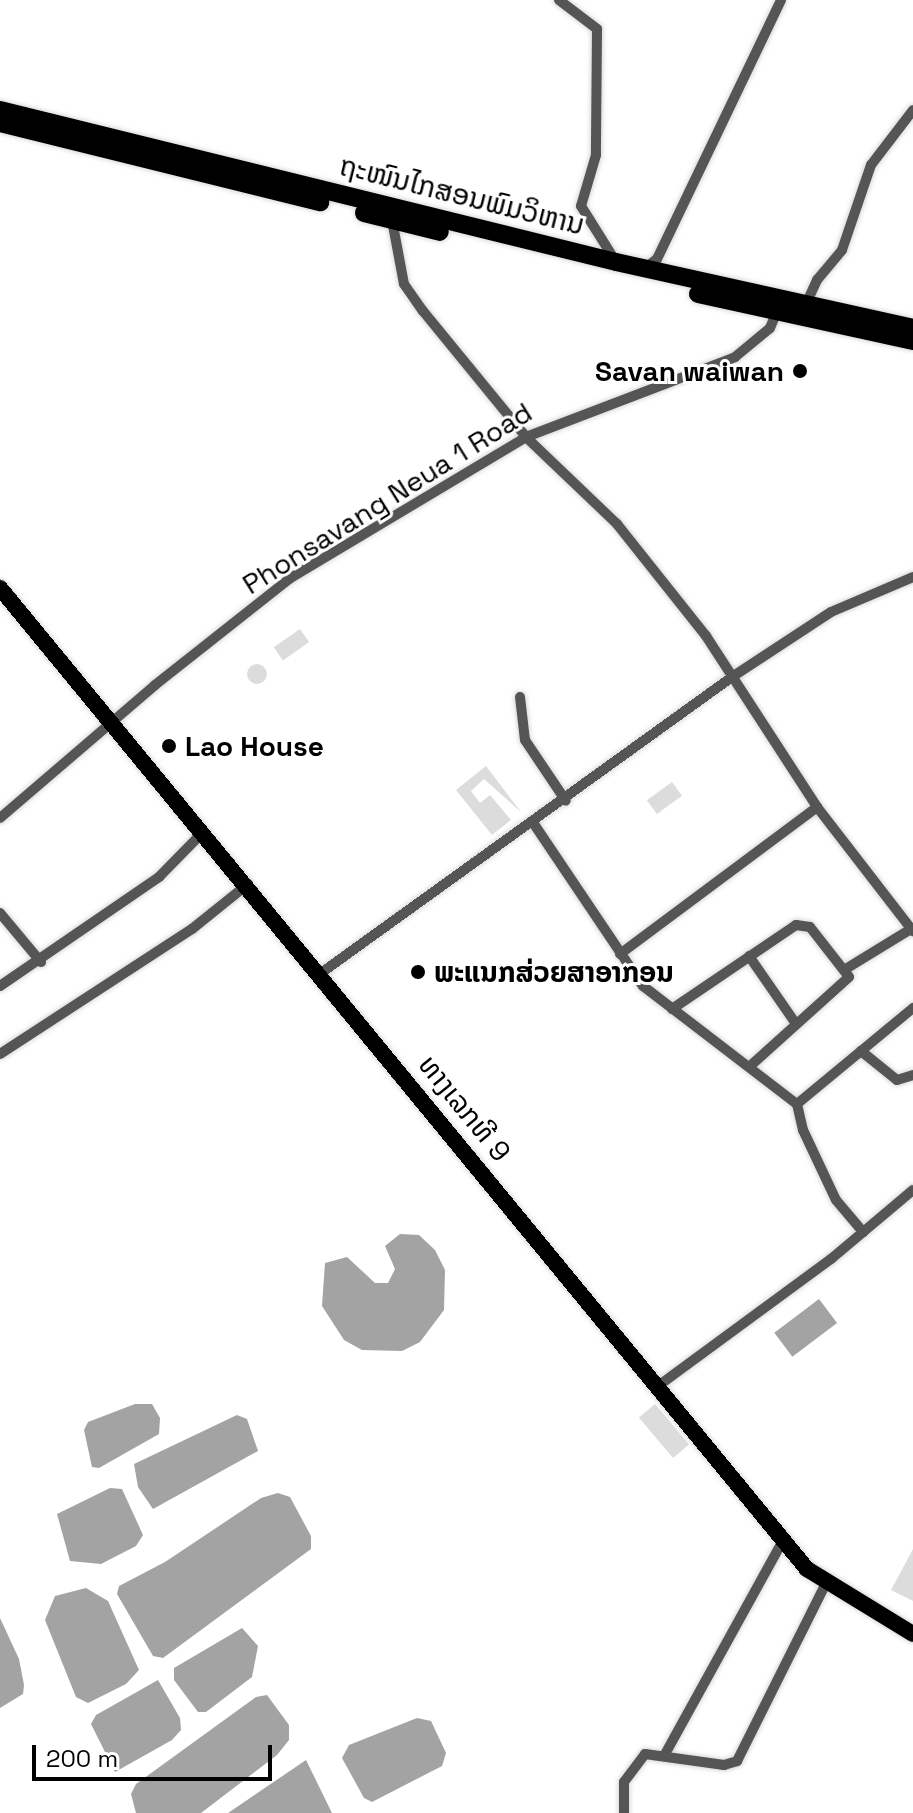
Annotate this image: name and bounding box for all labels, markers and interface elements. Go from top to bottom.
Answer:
street label: ຖະໜົນໄກສອນພົມວິຫານ [336,148,588,242]
place label: Savan waiwan [595,354,784,388]
marker: Savan waiwan [791,362,809,380]
street label: Phonsavang Neua 1 Road [236,395,538,601]
place label: Lao House [185,729,324,763]
marker: Lao House [160,737,178,755]
place label: ພະແນກສ່ວຍສາອາກອນ [434,955,674,989]
marker: ພະແນກສ່ວຍສາອາກອນ [409,963,427,981]
street label: ທາງເລກທີ 9 [412,1048,518,1168]
scale bar [36,1729,276,1779]
text: 200 m [46,1743,118,1774]

